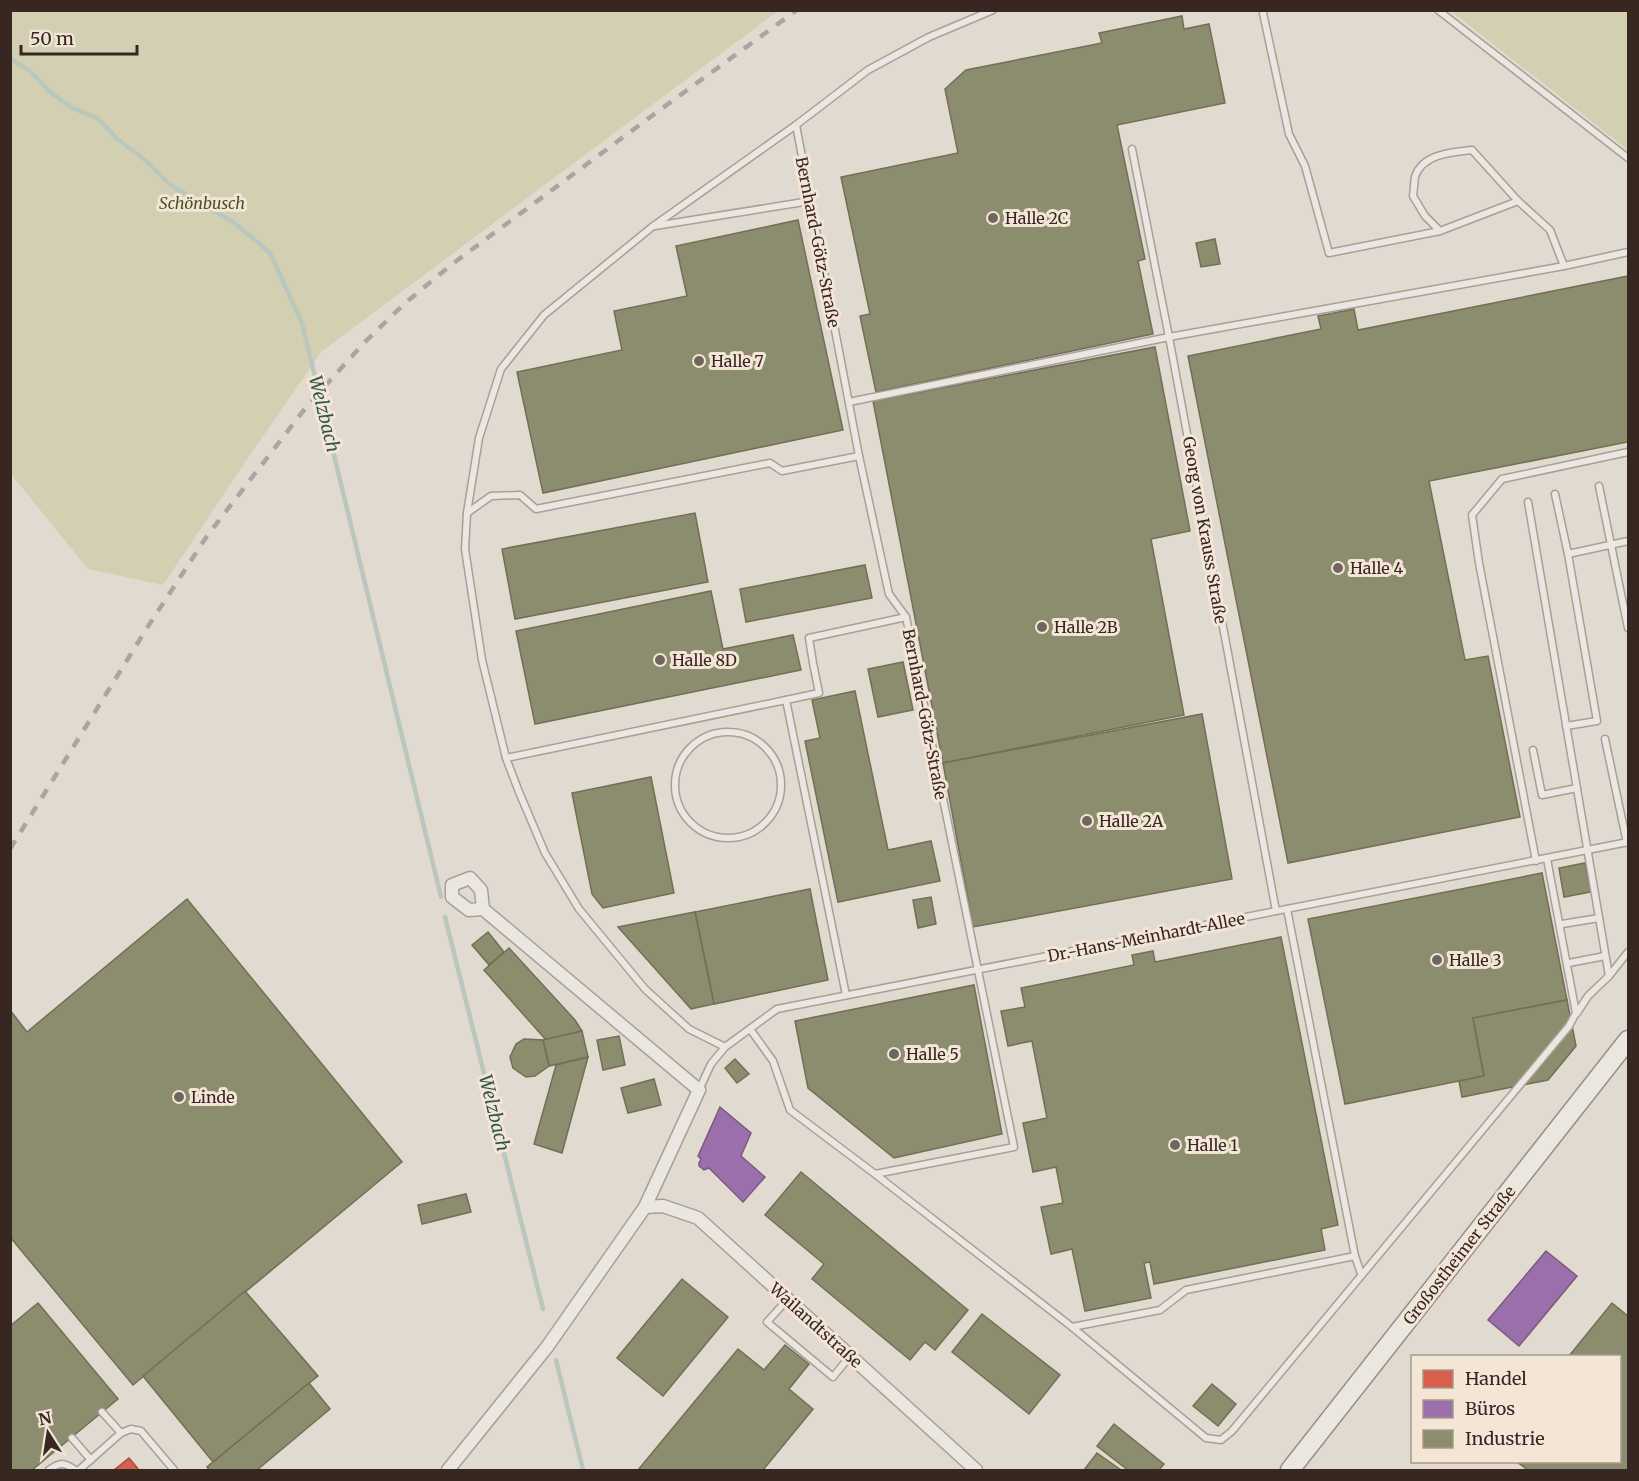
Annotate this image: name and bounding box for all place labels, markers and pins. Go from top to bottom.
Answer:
place label: Halle 2C [1005,208,1068,228]
marker: Halle 2C [986,211,1000,225]
place label: Halle 7 [711,351,764,371]
marker: Halle 7 [692,354,706,368]
place label: Halle 4 [1350,558,1403,578]
marker: Halle 4 [1331,561,1345,575]
place label: Halle 2B [1054,617,1118,637]
marker: Halle 2B [1035,620,1049,634]
place label: Halle 8D [672,650,737,670]
marker: Halle 8D [653,653,667,667]
place label: Halle 2A [1099,811,1164,831]
marker: Halle 2A [1080,814,1094,828]
place label: Halle 3 [1449,950,1502,970]
marker: Halle 3 [1430,953,1444,967]
place label: Halle 5 [906,1044,959,1064]
marker: Halle 5 [887,1047,901,1061]
place label: Linde [191,1087,235,1107]
marker: Linde [172,1090,186,1104]
place label: Halle 1 [1187,1135,1238,1155]
marker: Halle 1 [1168,1138,1182,1152]

